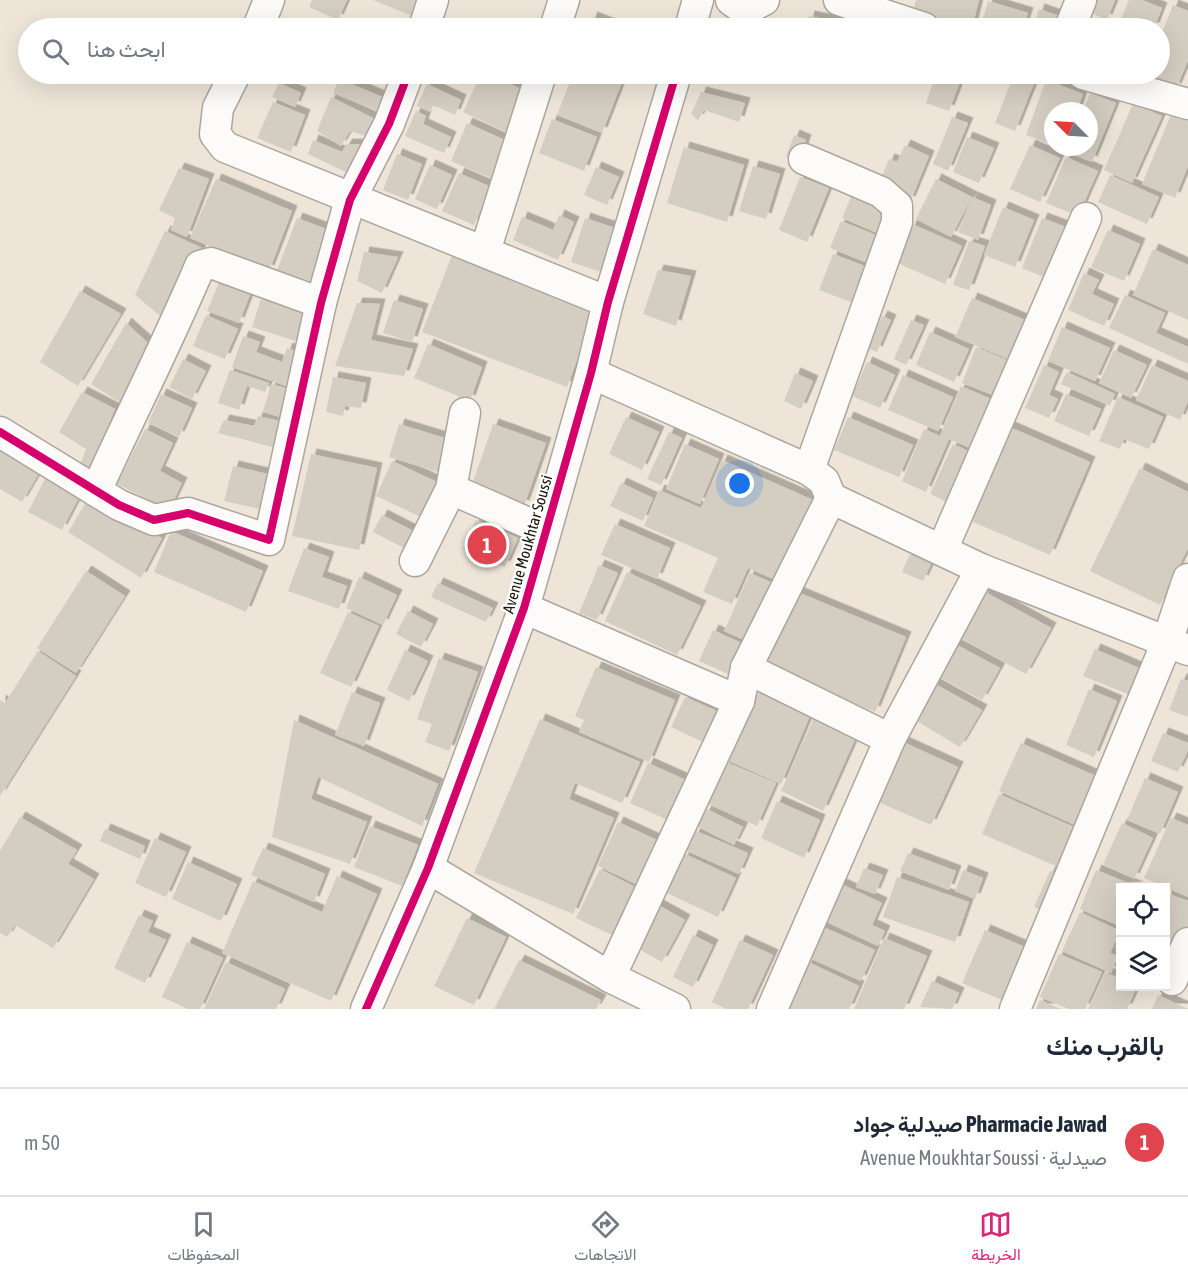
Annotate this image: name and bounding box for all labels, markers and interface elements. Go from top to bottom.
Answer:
search box [18,18,1170,84]
icon: search [39,35,72,68]
text: ابحث هنا [87,36,166,62]
north arrow [1044,102,1098,156]
your location [725,469,754,498]
street label: Avenue Moukhtar Soussi [499,473,555,615]
pin: 1 [468,522,506,568]
map controls [1116,883,1170,991]
button: locate [1116,883,1170,937]
button: layers [1116,937,1170,991]
text: بالقرب منك [1046,1031,1164,1061]
text: Pharmacie Jawad صيدلية جواد [853,1111,1107,1137]
text: 50 m [24,1131,60,1154]
text: 1 [1140,1131,1149,1154]
text: صيدلية · Avenue Moukhtar Soussi [860,1146,1107,1169]
tab: المحفوظات [167,1208,240,1269]
tab: الاتجاهات [574,1208,636,1269]
tab: الخريطة [971,1208,1021,1269]

